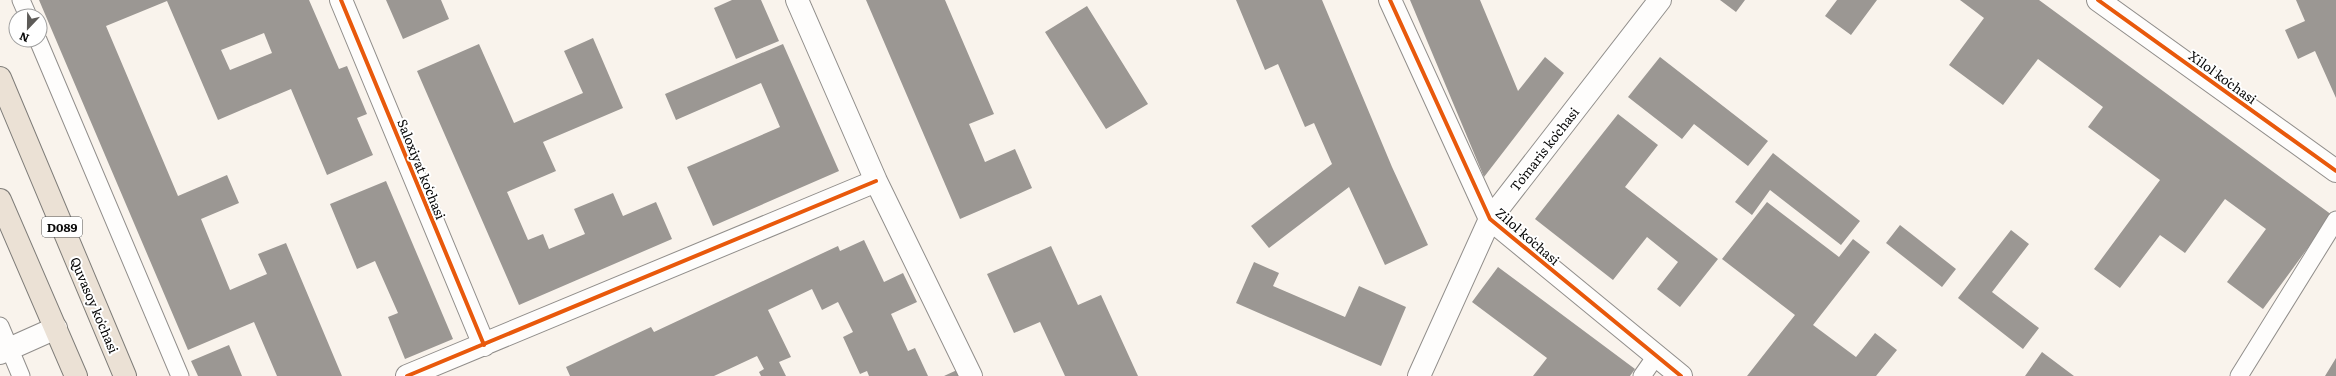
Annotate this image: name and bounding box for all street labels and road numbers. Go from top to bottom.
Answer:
street label: Xilol koʻchasi [2185,46,2261,108]
street label: Toʻmaris koʻchasi [1505,102,1583,195]
street label: Saloxiyat koʻchasi [393,116,451,223]
street label: Zilol koʻchasi [1492,203,1565,270]
road number: D089 [42,217,82,237]
street label: Quvasoy koʻchasi [66,254,124,357]

